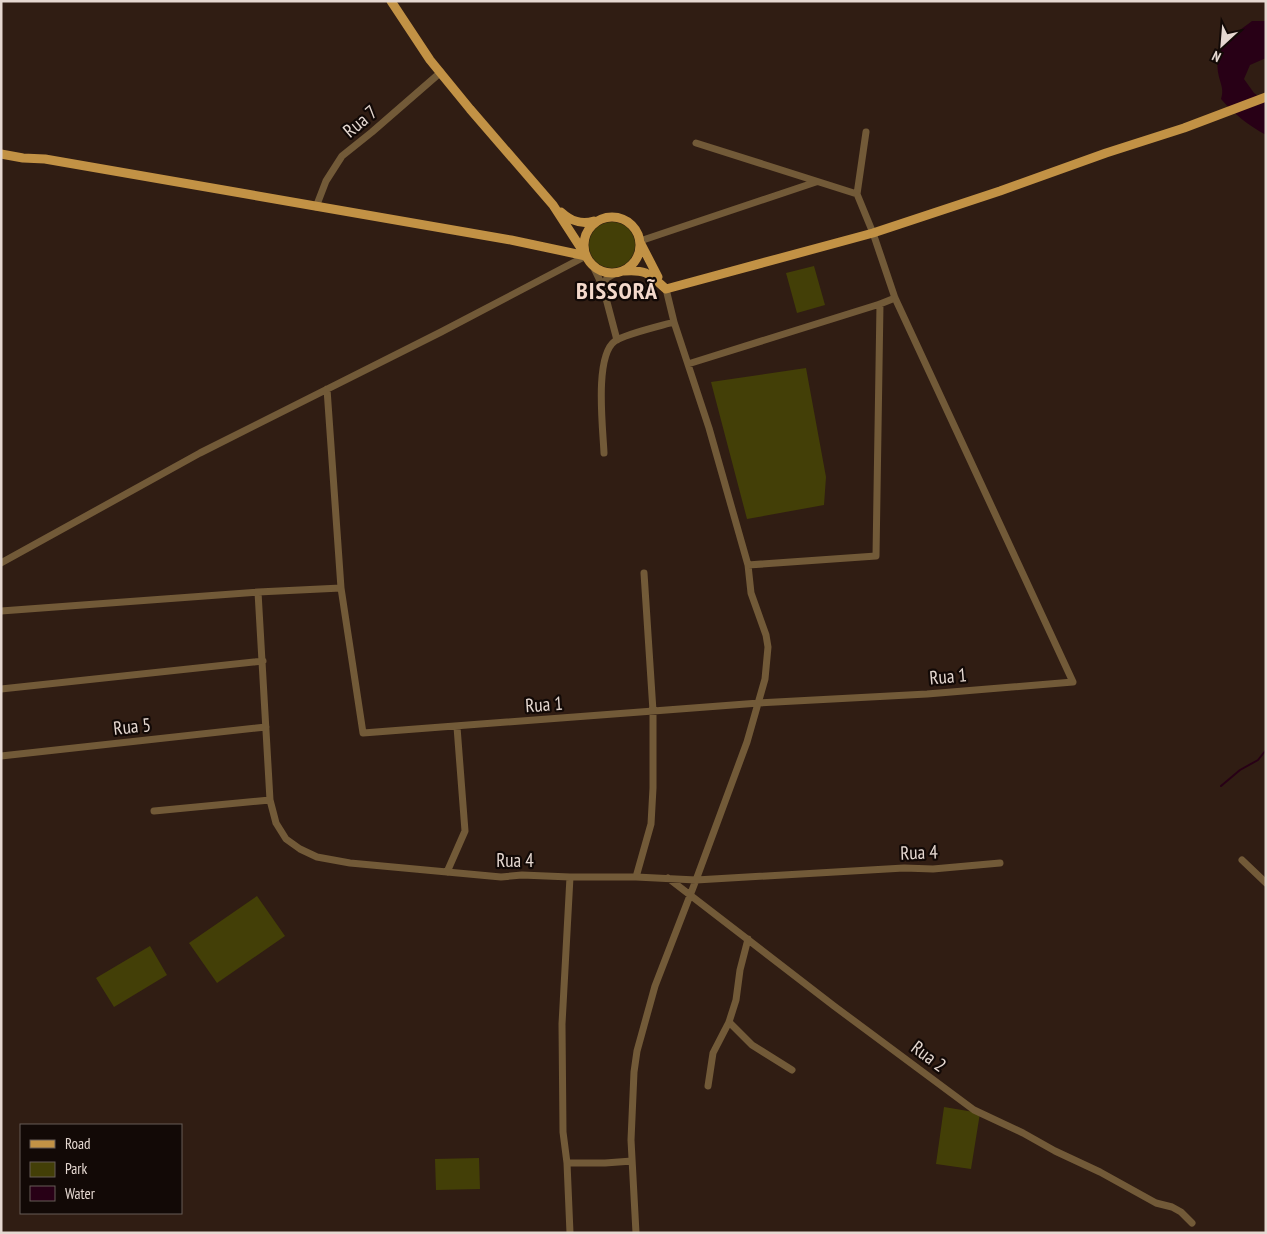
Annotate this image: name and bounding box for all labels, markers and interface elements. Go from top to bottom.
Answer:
north arrow [1197,20,1247,70]
text: N [1209,47,1224,66]
street label: Rua 7 [338,100,382,142]
district label: BISSORÃ [576,275,658,306]
street label: Rua 1 [928,662,968,690]
street label: Rua 1 [524,691,564,717]
street label: Rua 5 [112,712,152,740]
street label: Rua 4 [900,839,939,865]
street label: Rua 4 [496,848,534,872]
street label: Rua 2 [907,1035,951,1077]
legend [20,1124,182,1214]
text: Road [65,1134,91,1153]
text: Park [65,1159,87,1178]
text: Water [65,1184,96,1203]

